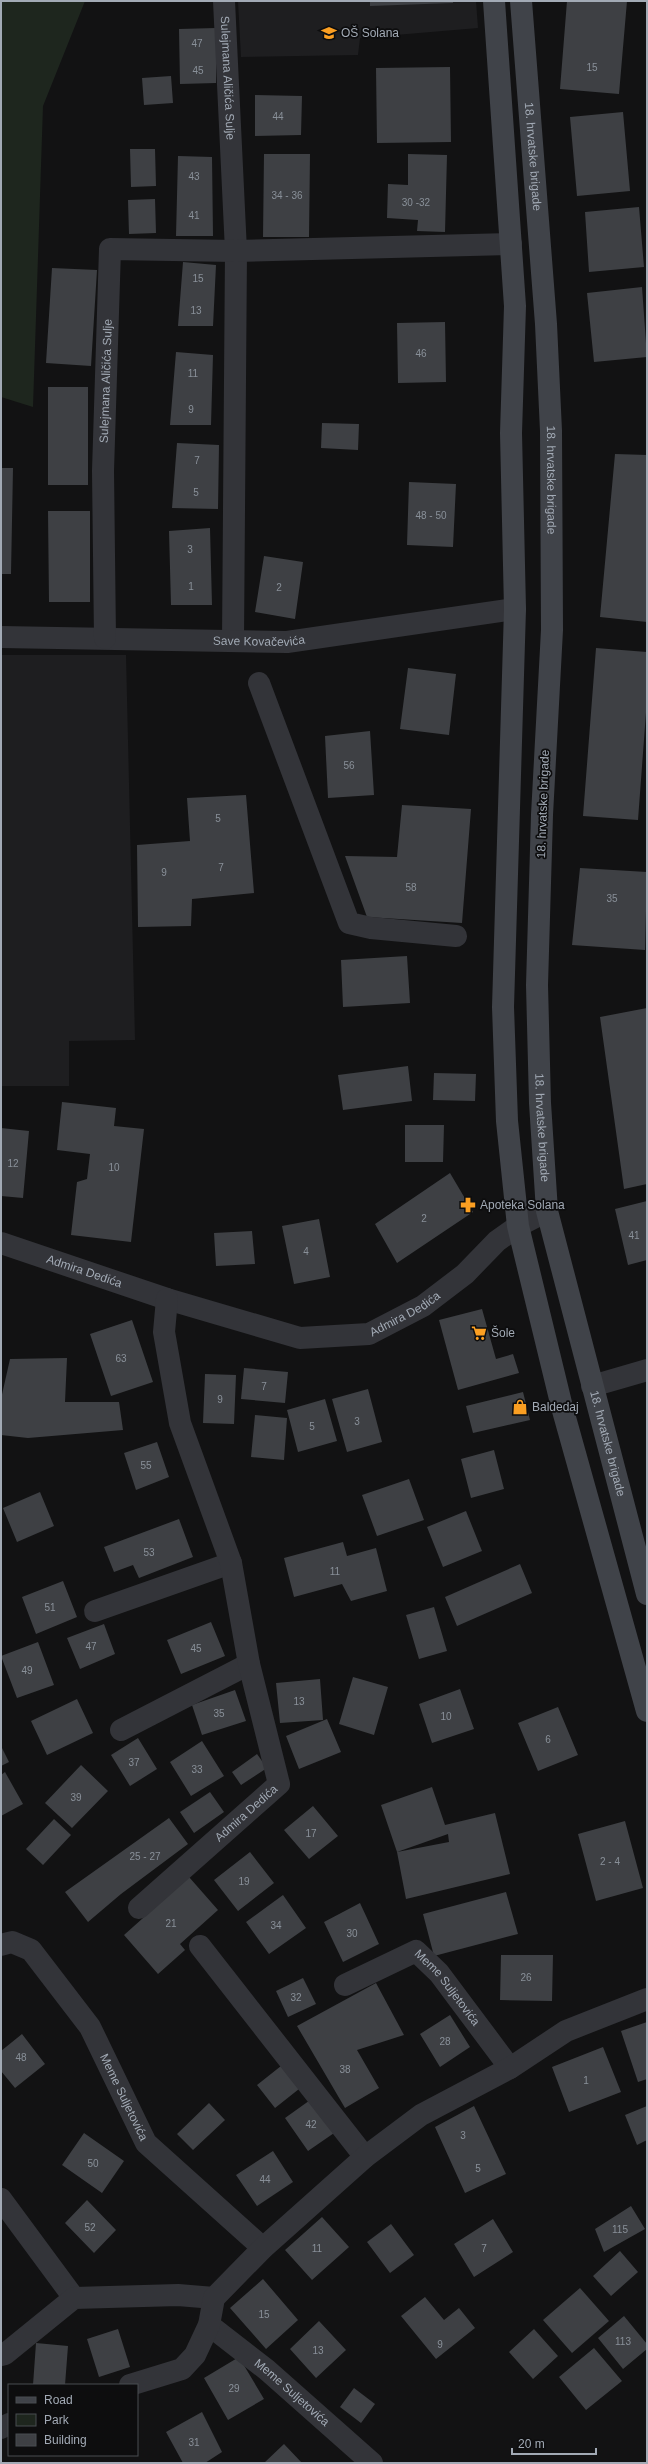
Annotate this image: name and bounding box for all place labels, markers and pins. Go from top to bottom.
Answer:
school or university icon: OŠ Solana [320,24,338,42]
place label: OŠ Solana [341,25,399,40]
pharmacy icon: Apoteka Solana [459,1196,477,1214]
place label: Apoteka Solana [480,1198,565,1212]
supermarket icon: Šole [470,1324,488,1342]
place label: Šole [491,1325,515,1340]
shop icon: Baldedaj [511,1398,529,1416]
place label: Baldedaj [532,1400,579,1414]

